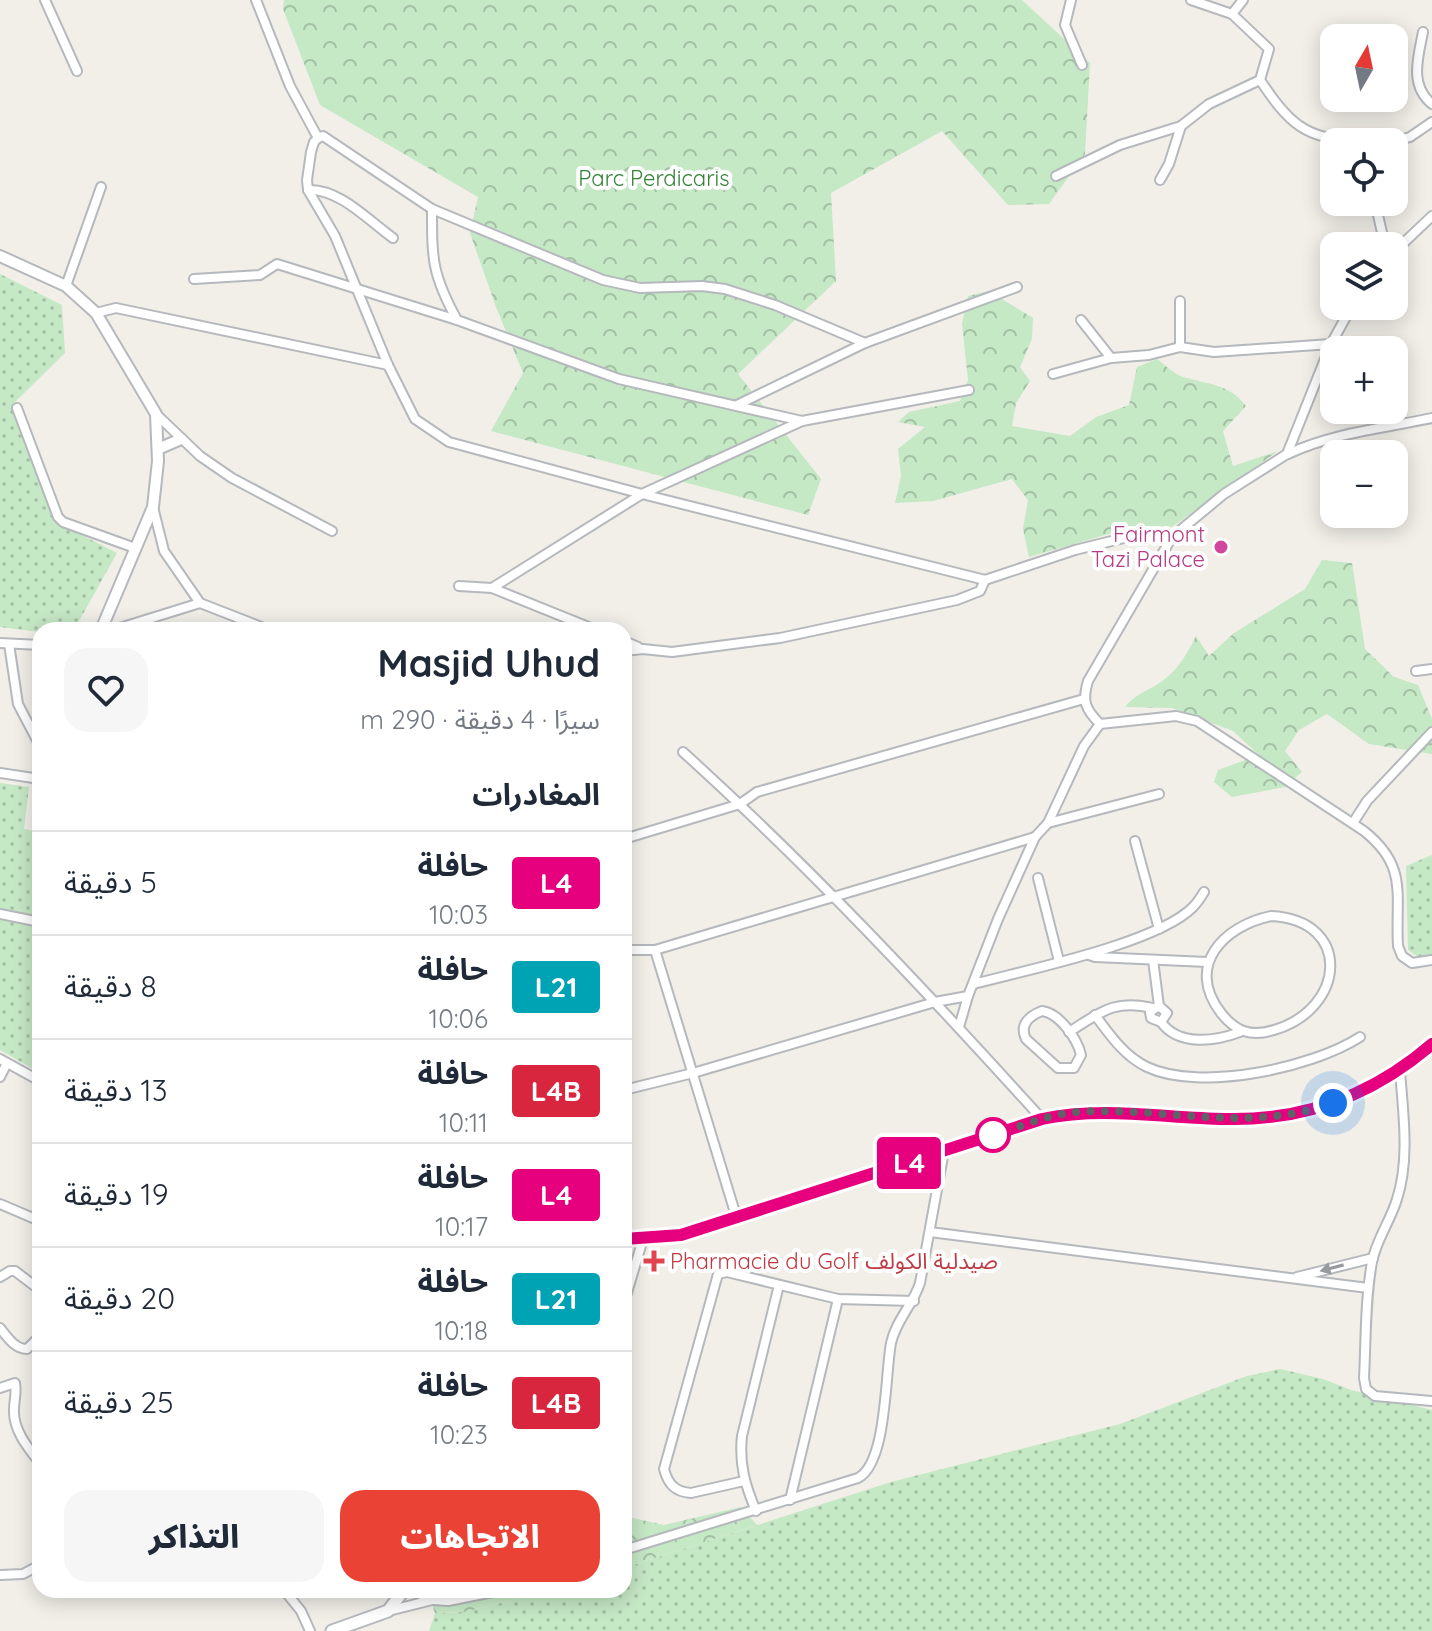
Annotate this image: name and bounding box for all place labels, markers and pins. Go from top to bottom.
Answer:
place label: Fairmont Tazi Palace [1091,520,1205,573]
marker: Fairmont Tazi Palace [1212,538,1230,556]
unlabelled marker [976,1118,1010,1152]
place label: Pharmacie du Golf صيدلية الكولف [670,1247,998,1275]
marker: Pharmacie du Golf صيدلية الكولف [645,1252,663,1270]

